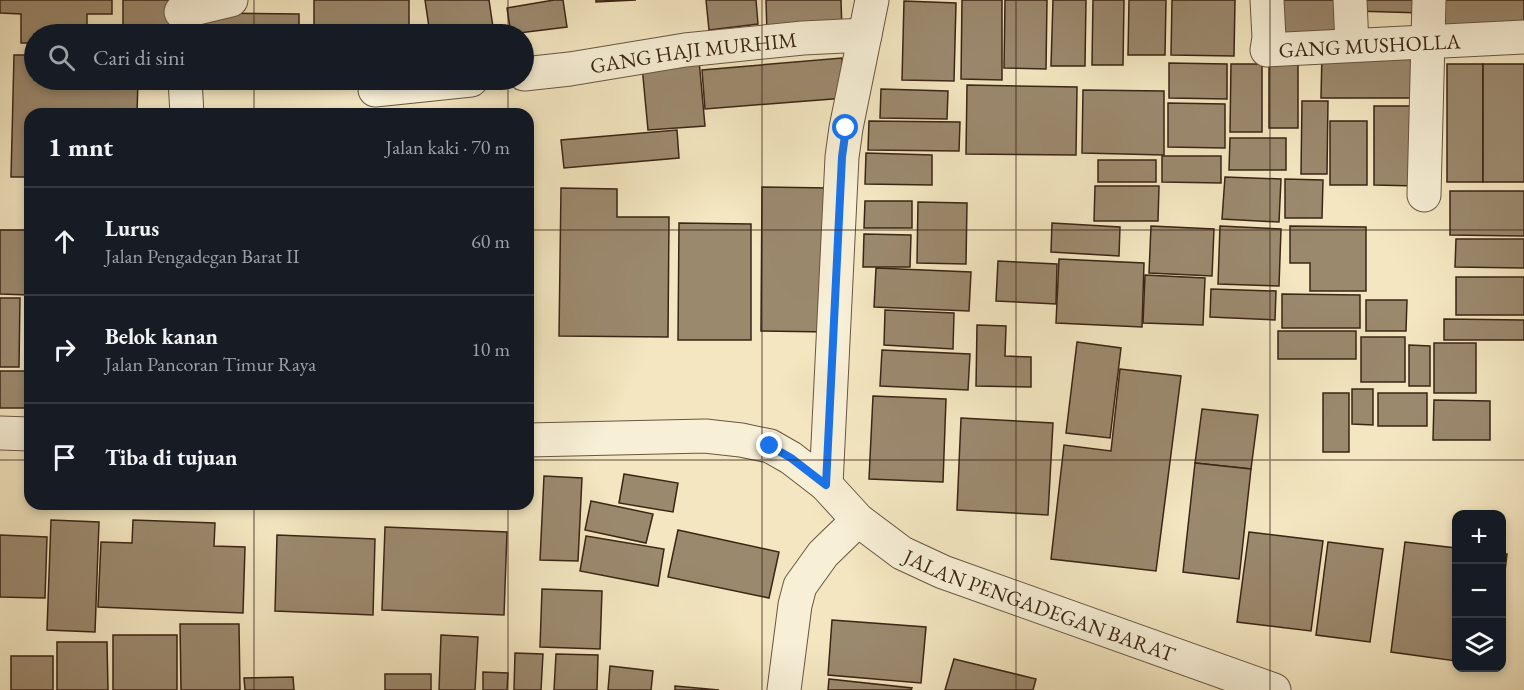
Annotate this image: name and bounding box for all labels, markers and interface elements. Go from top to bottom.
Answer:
search box [24,24,534,90]
street label: GANG HAJI MURHIM [588,25,798,79]
street label: GANG MUSHOLLA [1278,27,1462,63]
icon: search [45,41,78,74]
text: Cari di sini [93,43,185,72]
route start [832,114,858,140]
text: 1 mnt [48,130,113,164]
text: Jalan kaki · 70 m [385,134,510,160]
text: Lurus [105,214,159,243]
icon: ahead [48,225,81,258]
text: 60 m [471,228,510,254]
text: Jalan Pengadegan Barat II [105,243,300,269]
text: Belok kanan [105,322,218,351]
icon: right [48,333,81,366]
text: 10 m [471,336,510,362]
text: Jalan Pancoran Timur Raya [105,351,316,377]
route end [756,432,782,458]
icon: arrive [48,441,81,474]
text: Tiba di tujuan [105,443,237,472]
map controls [1452,510,1506,672]
button: + [1452,510,1506,564]
street label: JALAN PENGADEGAN BARAT [898,542,1180,668]
button: − [1452,564,1506,618]
button: layers [1452,618,1506,672]

